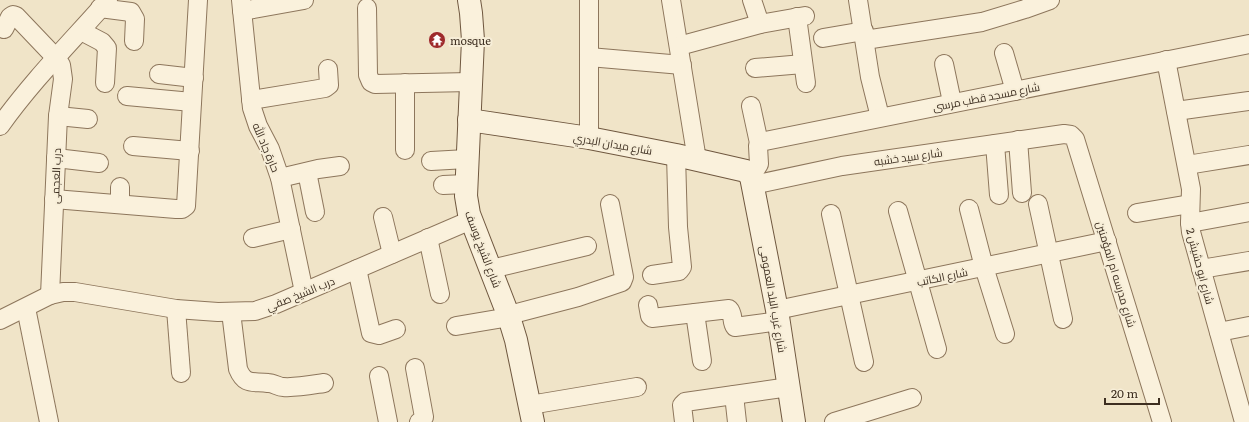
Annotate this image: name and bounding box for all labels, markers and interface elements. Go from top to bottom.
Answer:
temple icon: mosque [427,30,447,50]
place label: mosque [450,32,491,48]
street label: شارع مسجد قطب مرسى [931,78,1041,115]
street label: حارة جاد الله [249,120,285,174]
street label: شارع ميدان البدري [572,128,654,160]
street label: شارع سيد خشبه [873,143,943,170]
street label: درب العجمى [46,148,64,204]
street label: شارع الشيخ يوسف [461,208,506,290]
street label: شارع مدرسه ام المؤمنين [1092,219,1141,329]
street label: شارع ابو حشيش 2 [1182,226,1219,306]
street label: شارع غرب البلد العمومى [756,244,791,354]
street label: شارع الكاتب [915,263,969,290]
street label: درب الشيخ صفي [263,272,337,316]
scale bar [1105,380,1159,406]
text: 20 m [1111,384,1138,402]

